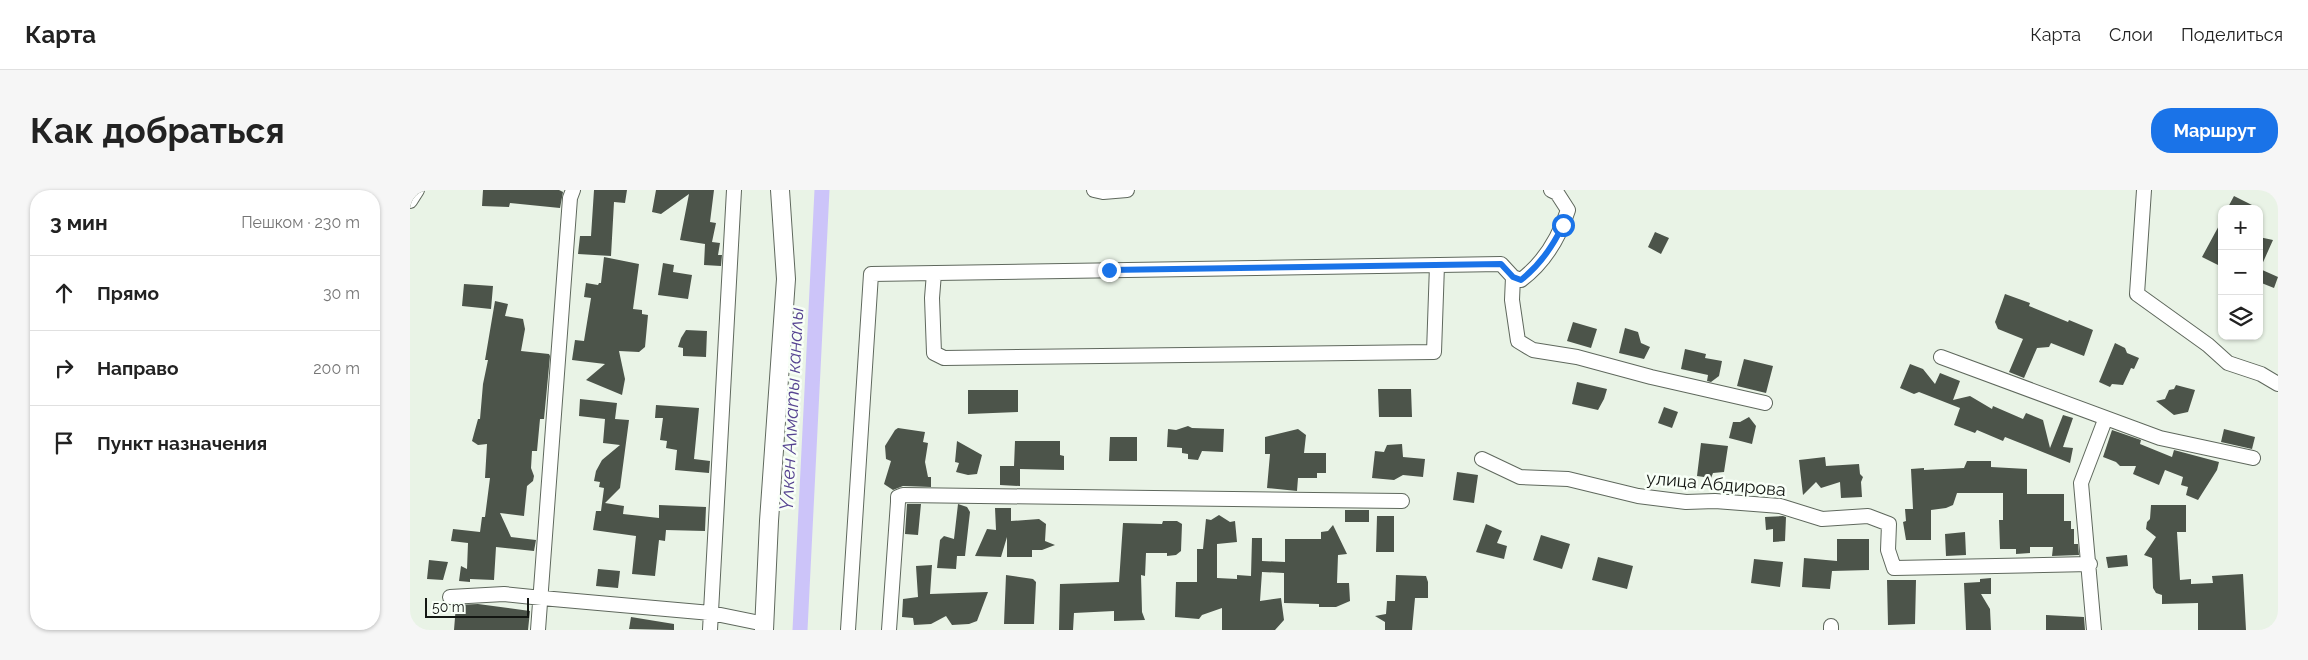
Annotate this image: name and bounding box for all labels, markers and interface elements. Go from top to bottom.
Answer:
text: Карта [25,20,96,49]
text: Карта [2030,24,2081,45]
text: Слои [2109,24,2153,45]
text: Поделиться [2181,24,2283,45]
button: Маршрут [2151,108,2278,153]
text: Как добраться [30,110,285,151]
map controls [2218,205,2263,340]
button: + [2218,205,2263,250]
text: 3 мин [50,210,108,235]
text: Пешком · 230 m [241,213,360,232]
route start [1552,214,1575,237]
button: − [2218,250,2263,295]
route end [1098,259,1121,282]
icon: ahead [50,279,78,307]
text: Прямо [97,282,159,304]
text: 30 m [323,284,360,303]
button: layers [2218,295,2263,340]
water label: Үлкен Алматы каналы [775,307,807,511]
icon: right [50,354,78,382]
text: Направо [97,357,178,379]
text: 200 m [313,359,360,378]
icon: arrive [50,429,78,457]
text: Пункт назначения [97,432,267,454]
street label: улица Абдирова [1645,467,1787,500]
scale bar [425,595,529,618]
text: 50 m [432,599,465,615]

